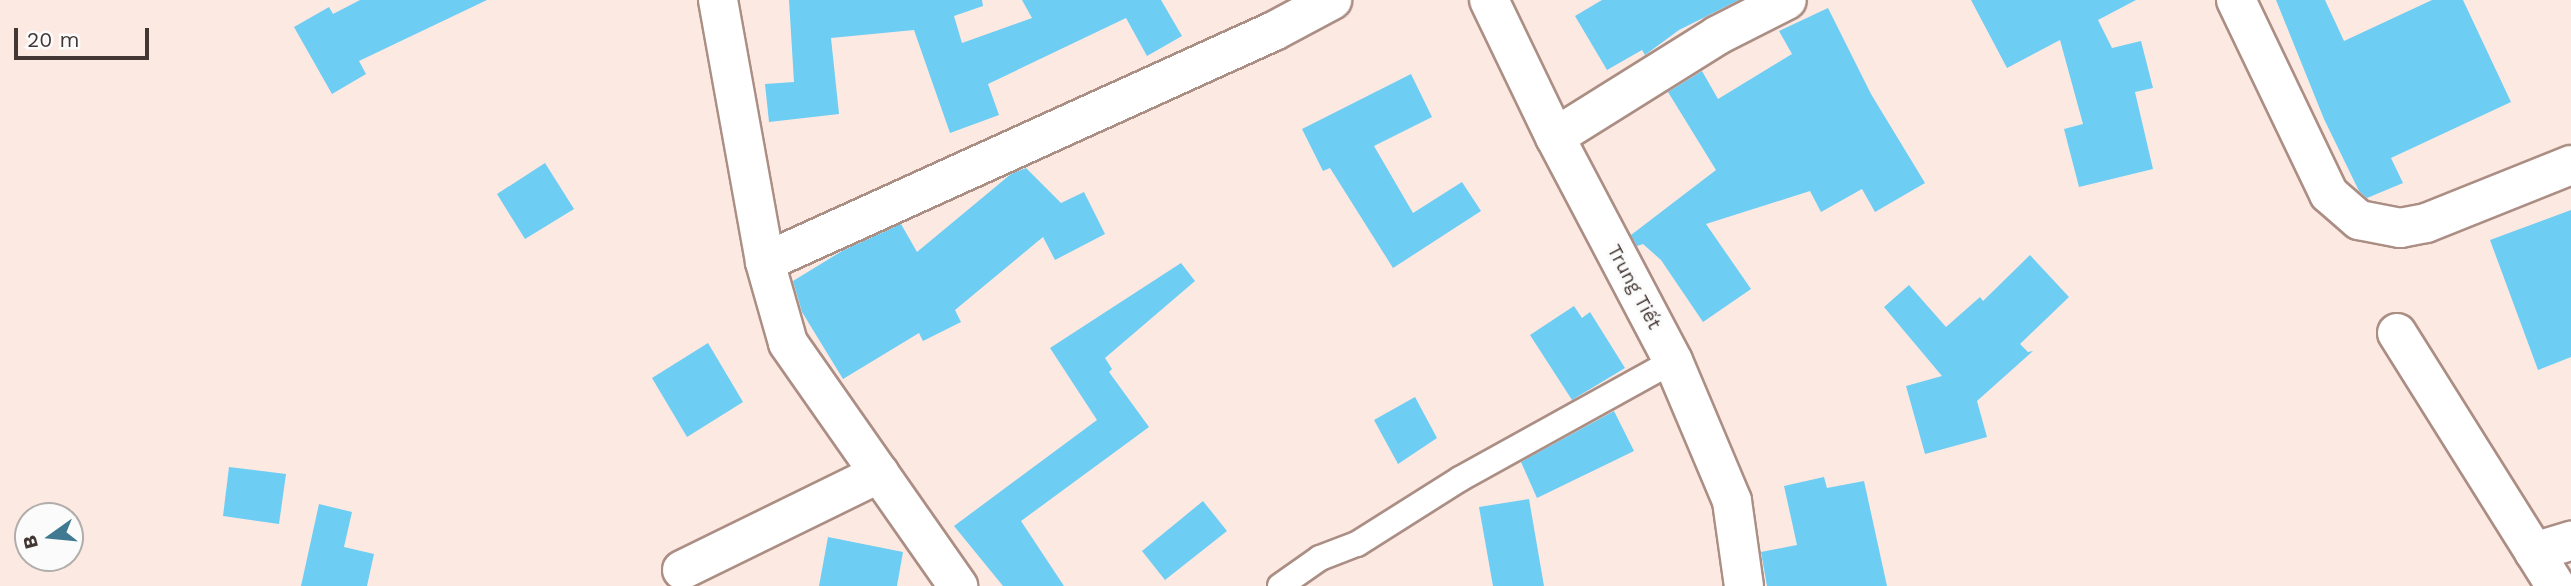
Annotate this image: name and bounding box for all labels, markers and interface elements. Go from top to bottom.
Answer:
scale bar [18,14,152,58]
text: 20 m [27,27,79,52]
street label: Trung Tiết [1602,241,1666,333]
north arrow [14,502,84,572]
text: B [17,533,43,551]

